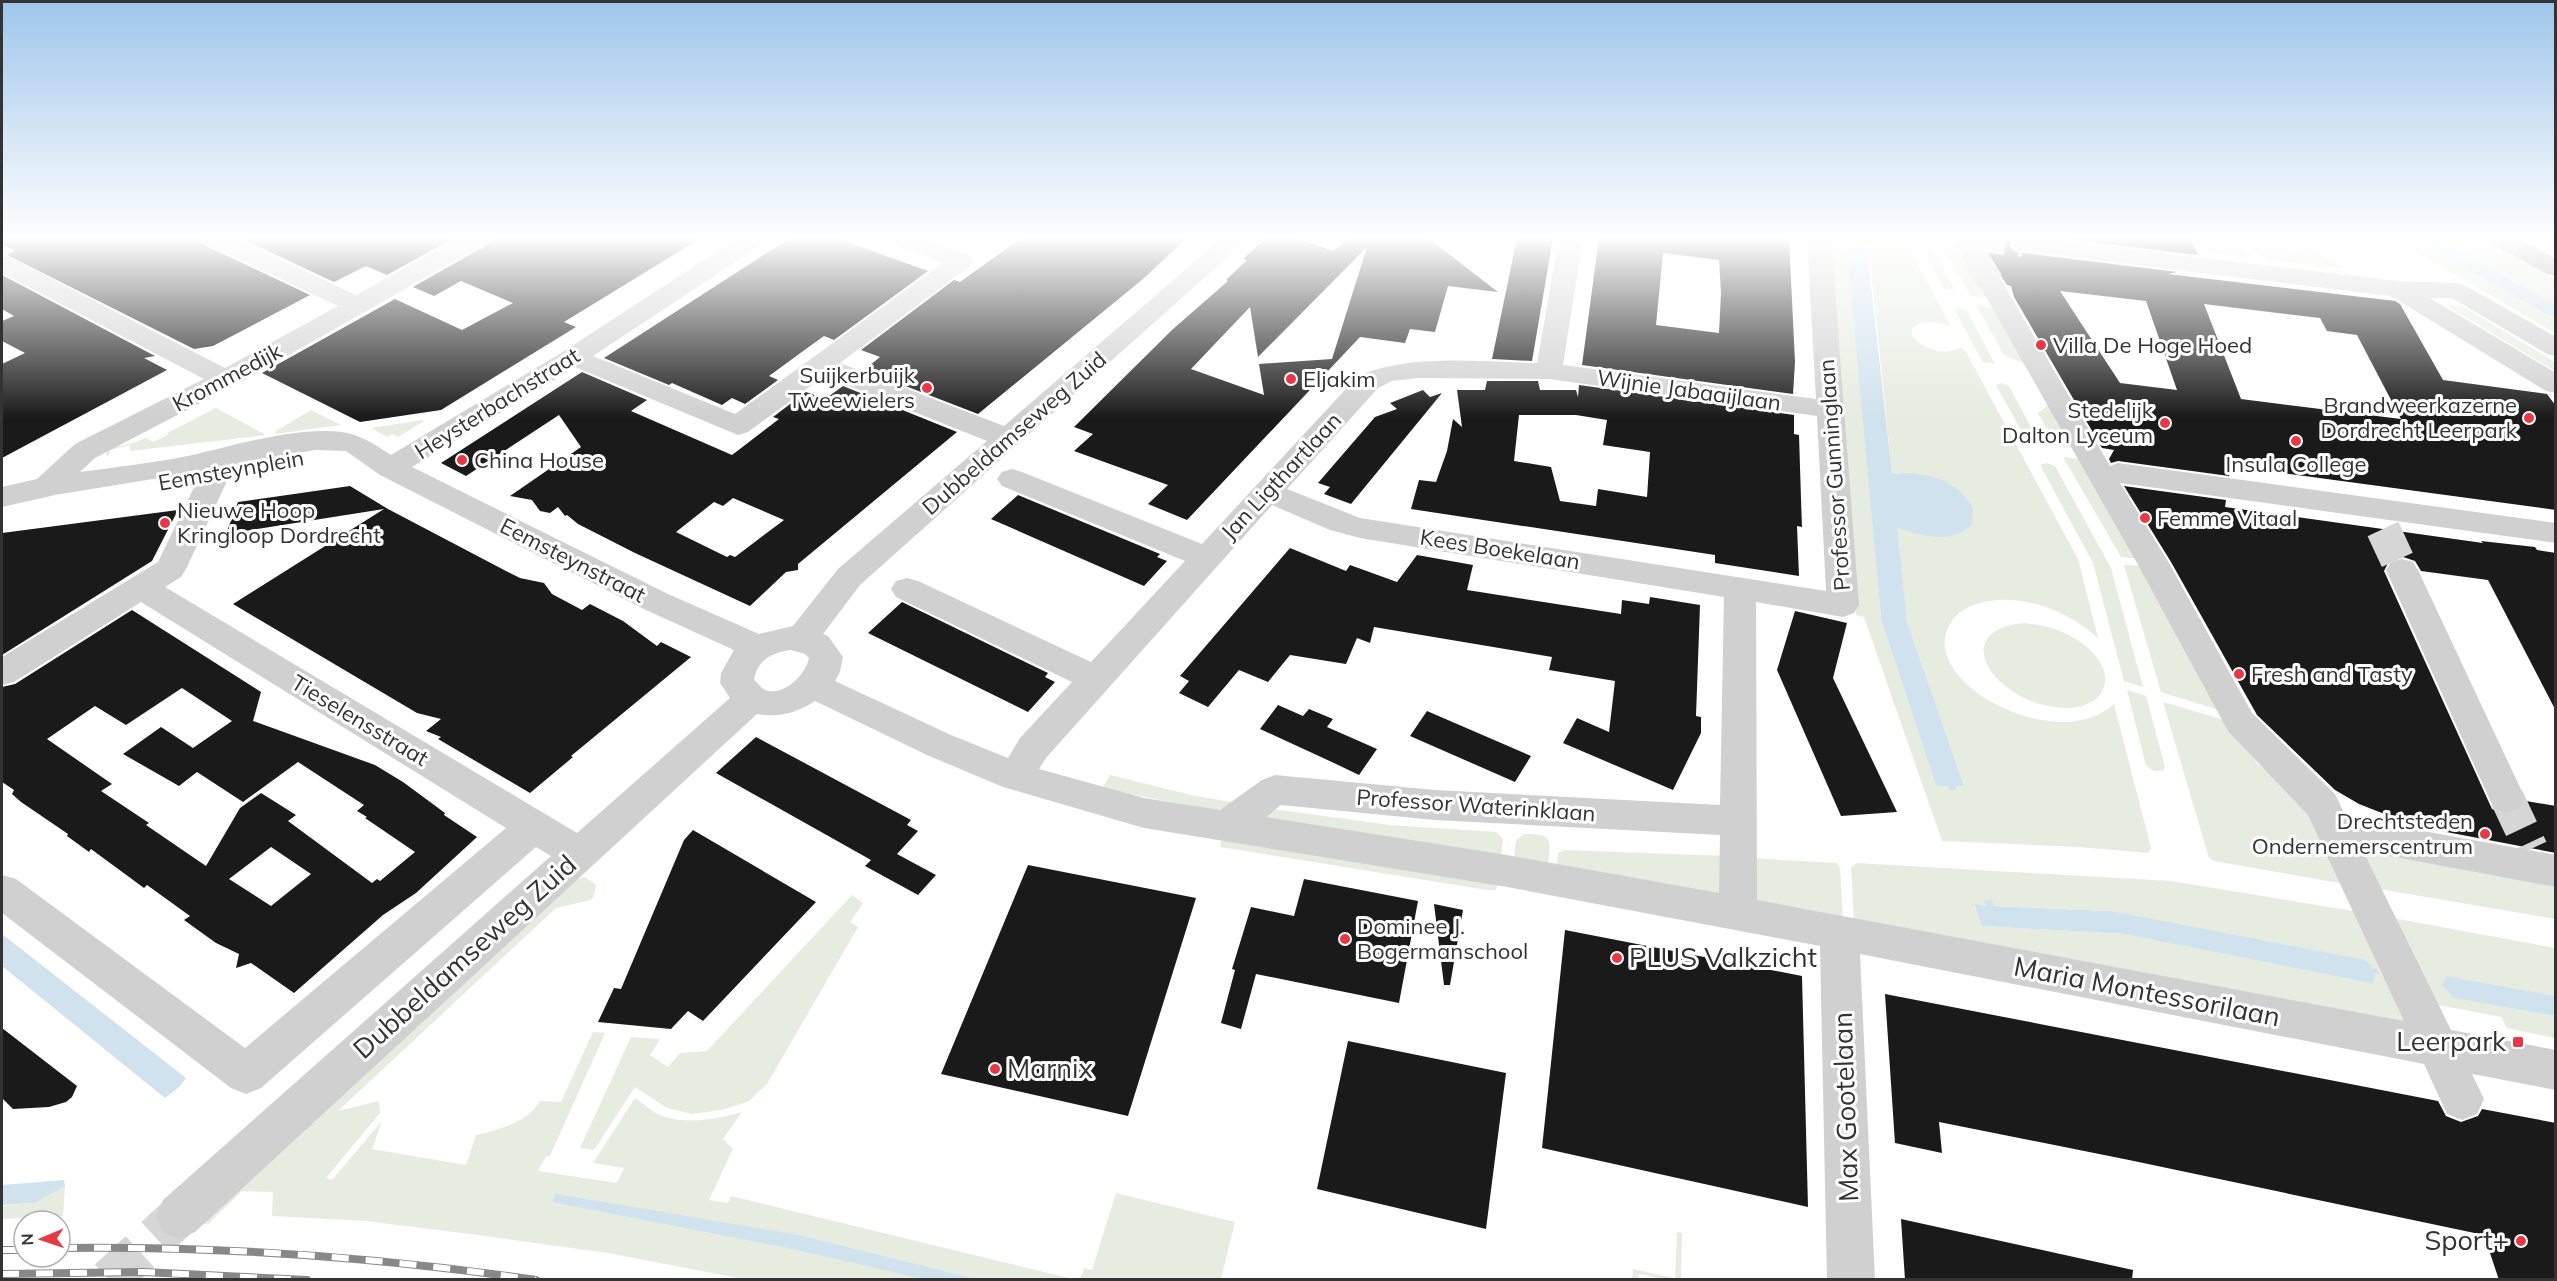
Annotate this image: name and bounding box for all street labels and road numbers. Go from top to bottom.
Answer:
street label: Krommedijk [167,336,287,418]
street label: Heysterbachstraat [409,341,585,465]
street label: Dubbeldamseweg Zuid [916,345,1112,521]
street label: Professor Gunninglaan [1812,358,1856,592]
street label: Wijnie Jabaaijlaan [1595,363,1783,417]
street label: Jan Ligthartlaan [1215,406,1347,546]
street label: Eemsteynplein [156,443,306,497]
street label: Eemsteynstraat [496,511,651,609]
street label: Kees Boekelaan [1418,523,1582,575]
street label: Tieselensstraat [286,668,434,772]
street label: Professor Waterinklaan [1356,783,1596,827]
street label: Dubbeldamseweg Zuid [346,847,583,1065]
street label: Maria Montessorilaan [2011,949,2283,1033]
street label: Max Gootelaan [1825,1012,1865,1203]

